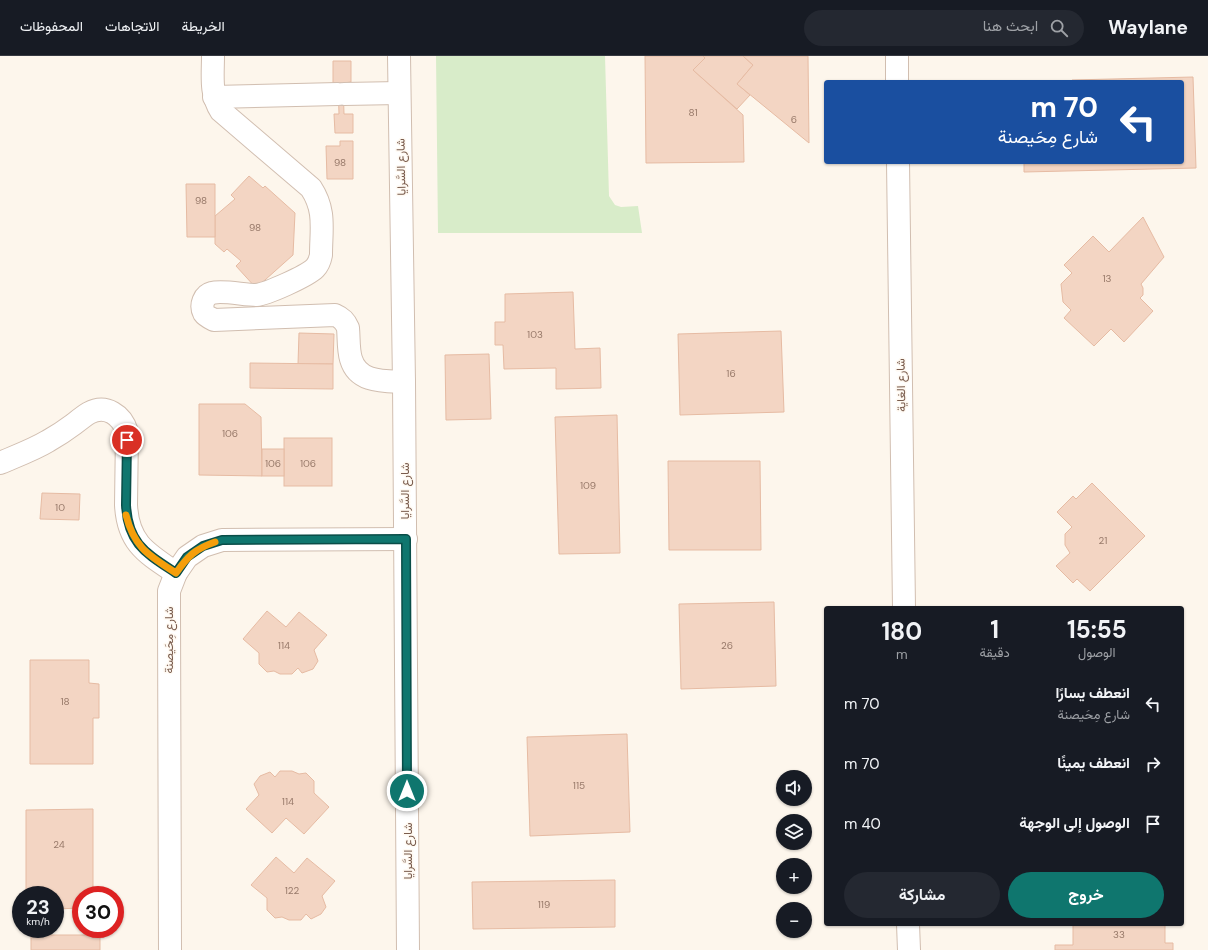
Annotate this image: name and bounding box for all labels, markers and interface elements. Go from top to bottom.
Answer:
search box [804,10,1084,46]
text: Waylane [1108,15,1188,40]
text: ابحث هنا [983,16,1038,36]
text: المحفوظات [20,17,83,35]
text: الاتجاهات [105,17,159,35]
text: الخريطة [181,17,225,35]
icon: search [1048,17,1070,39]
text: 70 m [1030,89,1098,126]
icon: left [1112,96,1164,148]
house number: 81 [689,106,698,119]
house number: 6 [791,113,797,126]
text: شارع مِحَيصنة [998,125,1098,149]
street label: شارع السَّرايا [393,138,410,196]
house number: 98 [334,156,346,169]
house number: 98 [195,194,207,207]
house number: 98 [249,221,261,234]
house number: 13 [1102,272,1112,285]
house number: 103 [527,328,543,341]
street label: شارع الغاية [893,358,910,412]
house number: 16 [726,367,736,380]
pin [110,423,144,457]
house number: 106 [222,427,238,440]
icon: arrive [116,429,138,451]
house number: 106 [265,457,281,470]
house number: 106 [300,457,316,470]
street label: شارع السَّرايا [397,462,414,520]
house number: 109 [580,479,596,492]
house number: 10 [55,501,65,514]
house number: 21 [1099,534,1107,547]
street label: شارع مِحَيصنة [161,607,178,673]
text: 1 [990,614,999,645]
text: 15:55 [1067,614,1127,645]
text: 180 [881,616,922,647]
house number: 114 [278,639,290,652]
house number: 26 [721,639,733,652]
text: دقيقة [980,644,1010,661]
text: الوصول [1078,644,1116,661]
text: m [896,646,908,663]
text: انعطف يسارًا [1055,683,1130,703]
icon: left [1142,693,1164,715]
text: 70 m [844,694,879,714]
house number: 18 [60,695,70,708]
text: شارع مِحَيصنة [1058,706,1130,723]
text: انعطف يمينًا [1057,753,1130,773]
icon: right [1142,753,1164,775]
text: 70 m [844,754,879,774]
position arrow [386,770,428,812]
map controls [776,770,812,938]
button: sound [776,770,812,806]
house number: 115 [573,779,585,792]
house number: 114 [282,795,294,808]
text: الوصول إلى الوجهة [1019,813,1130,833]
icon: arrive [1142,813,1164,835]
button: layers [776,814,812,850]
text: 40 m [844,814,881,834]
street label: شارع السَّرايا [400,822,417,880]
house number: 24 [53,838,65,851]
button: + [776,858,812,894]
button: مشاركة [844,872,1000,918]
button: خروج [1008,872,1164,918]
house number: 122 [285,884,300,897]
speed limit sign: 30 [72,886,124,938]
text: 23 [26,894,50,920]
house number: 119 [538,898,550,911]
button: − [776,902,812,938]
text: km/h [26,915,50,928]
house number: 33 [1113,928,1125,941]

